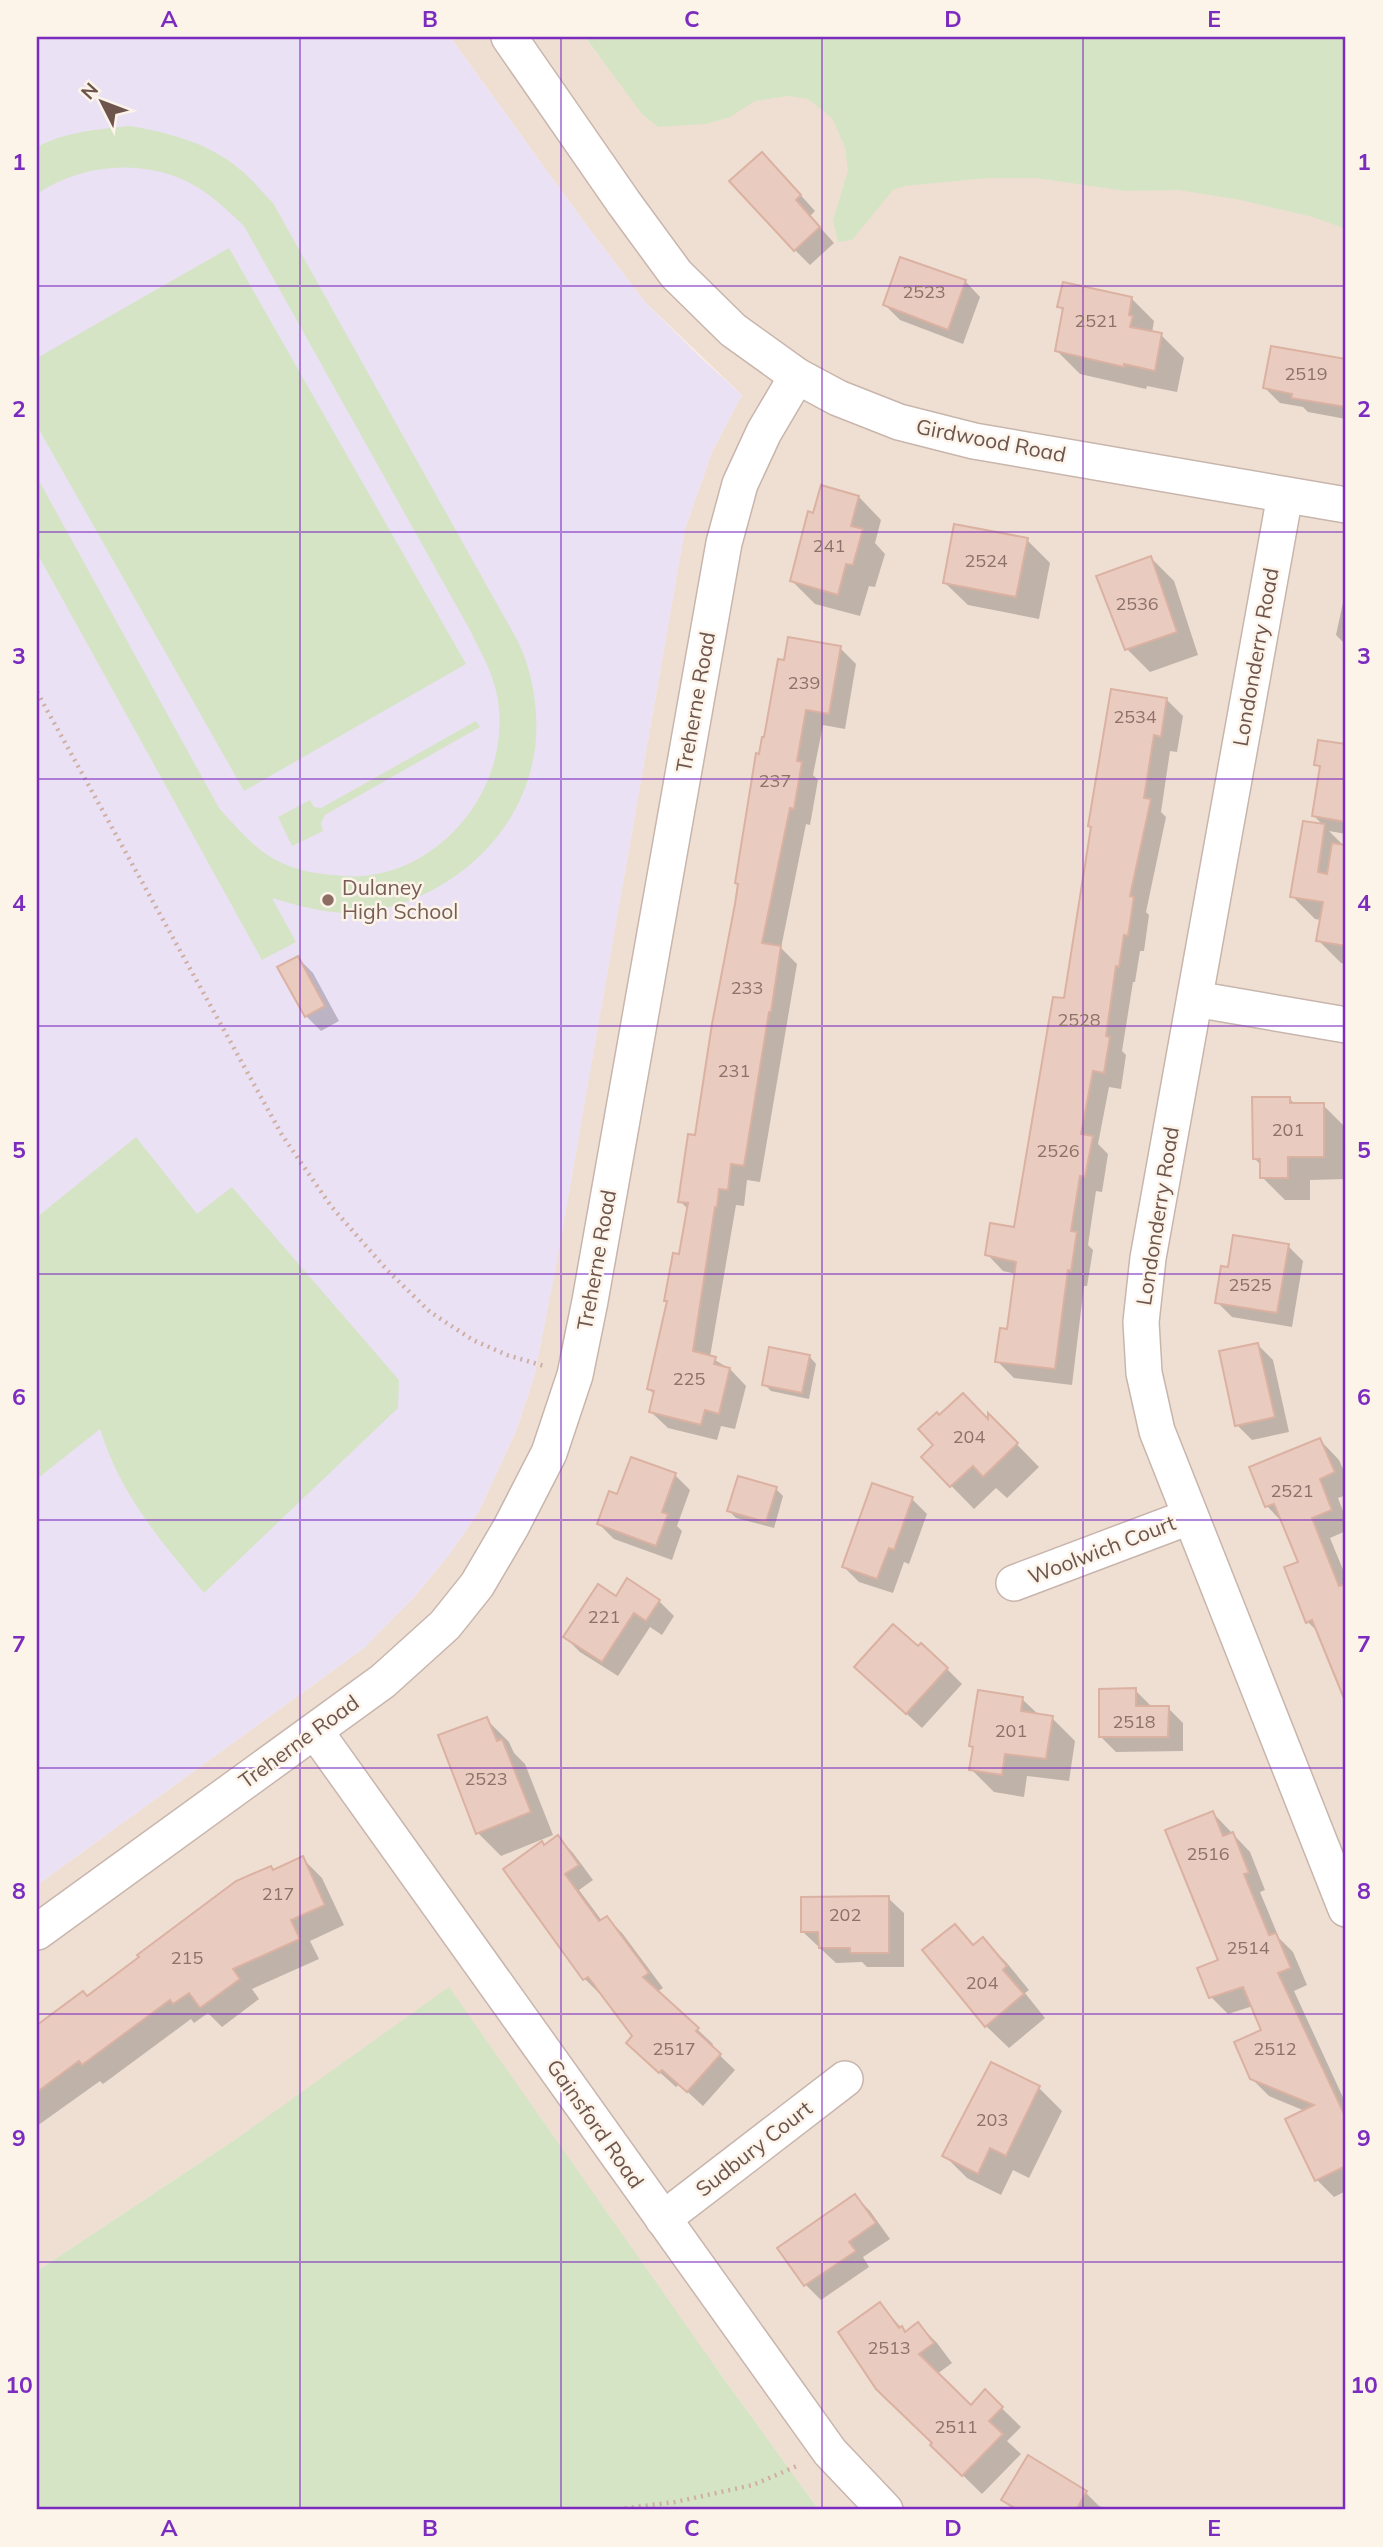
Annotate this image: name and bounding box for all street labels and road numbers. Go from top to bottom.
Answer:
street label: Girdwood Road [914,413,1068,467]
street label: Londonderry Road [1227,566,1283,748]
street label: Treherne Road [670,630,720,774]
street label: Londonderry Road [1130,1125,1184,1307]
street label: Treherne Road [571,1188,621,1332]
street label: Woolwich Court [1024,1509,1179,1589]
street label: Treherne Road [233,1689,364,1793]
street label: Gainsford Road [542,2054,650,2193]
street label: Sudbury Court [690,2095,817,2202]

